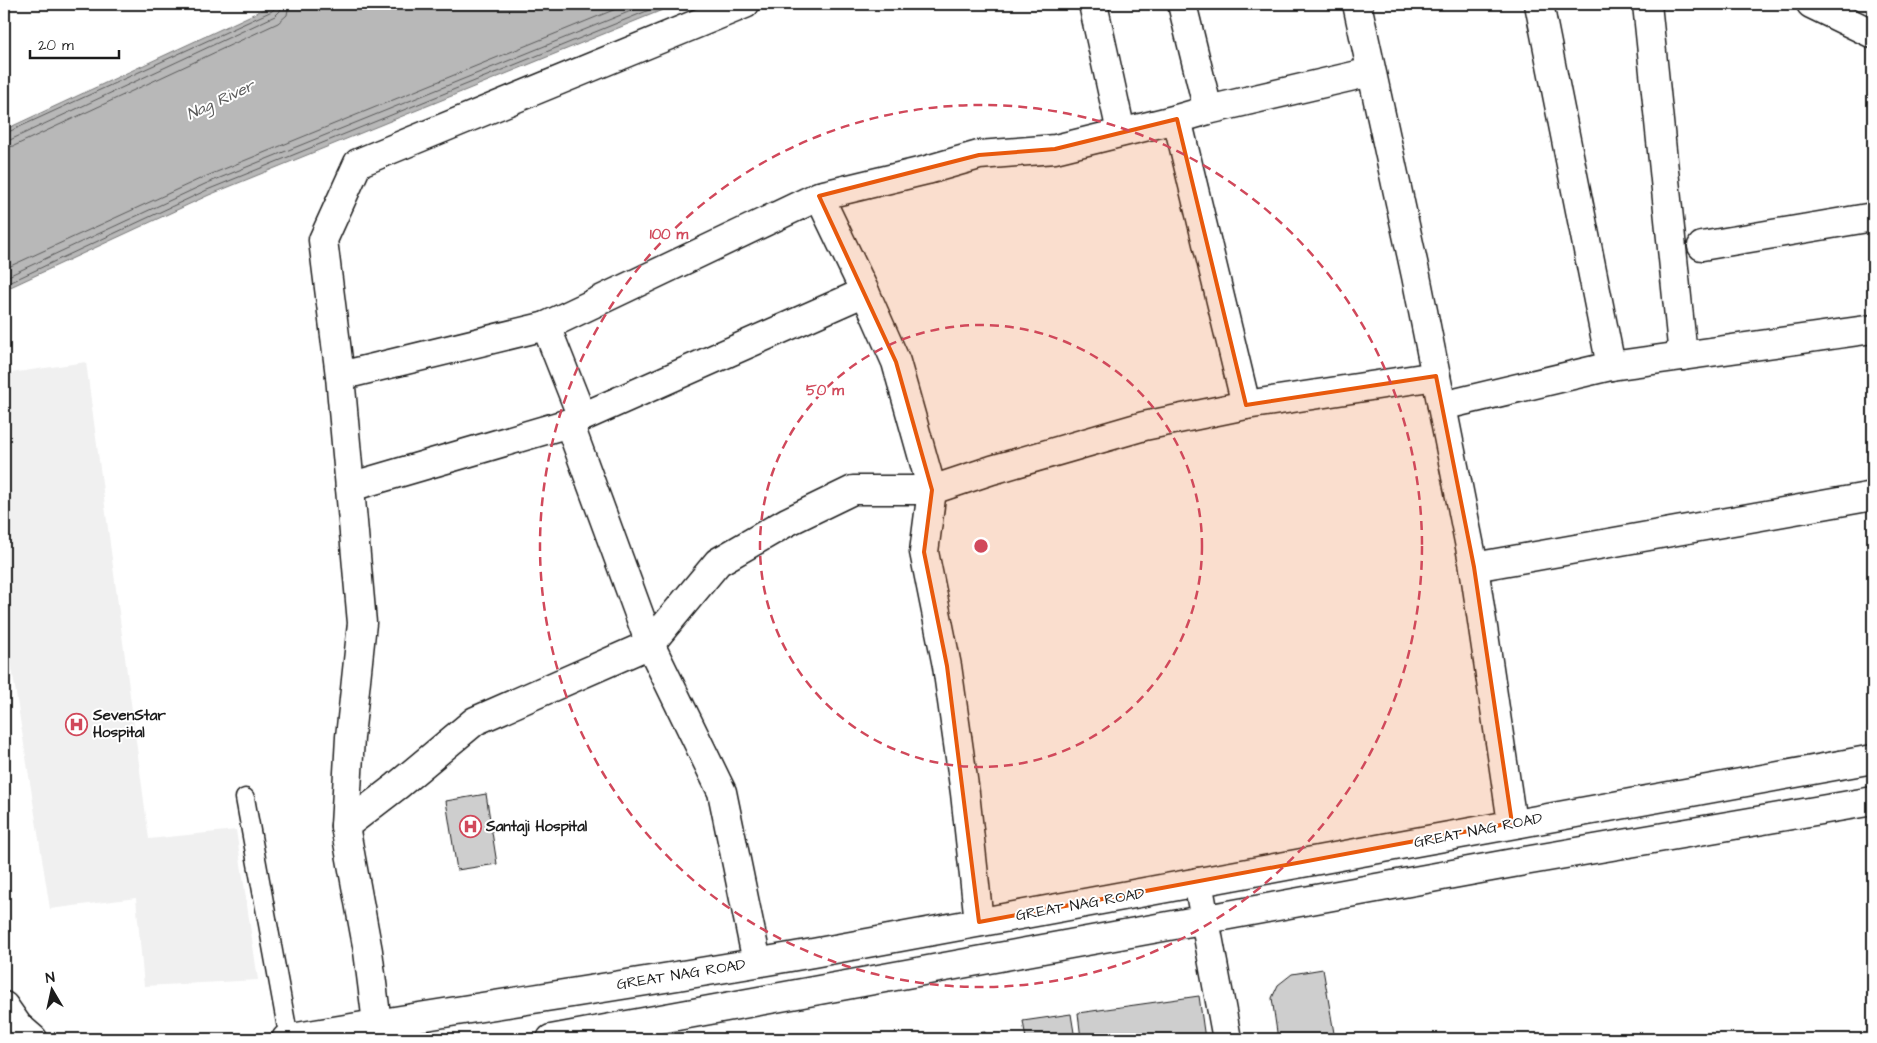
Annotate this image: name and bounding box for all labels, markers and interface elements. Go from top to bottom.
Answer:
scale bar [30,28,119,60]
text: 20 m [38,35,74,56]
water label: Nag River [183,74,260,126]
text: 100 m [650,224,689,245]
text: 50 m [806,380,844,401]
centre of rings [972,537,990,555]
place label: SevenStar Hospital [92,705,166,743]
hospital icon: SevenStar Hospital [65,712,89,736]
street label: GREAT NAG ROAD [1412,808,1544,853]
hospital icon: Santaji Hospital [458,814,482,838]
place label: Santaji Hospital [485,816,588,837]
street label: GREAT NAG ROAD [1014,883,1146,926]
street label: GREAT NAG ROAD [615,954,747,995]
north arrow [28,966,78,1016]
text: N [44,968,56,989]

